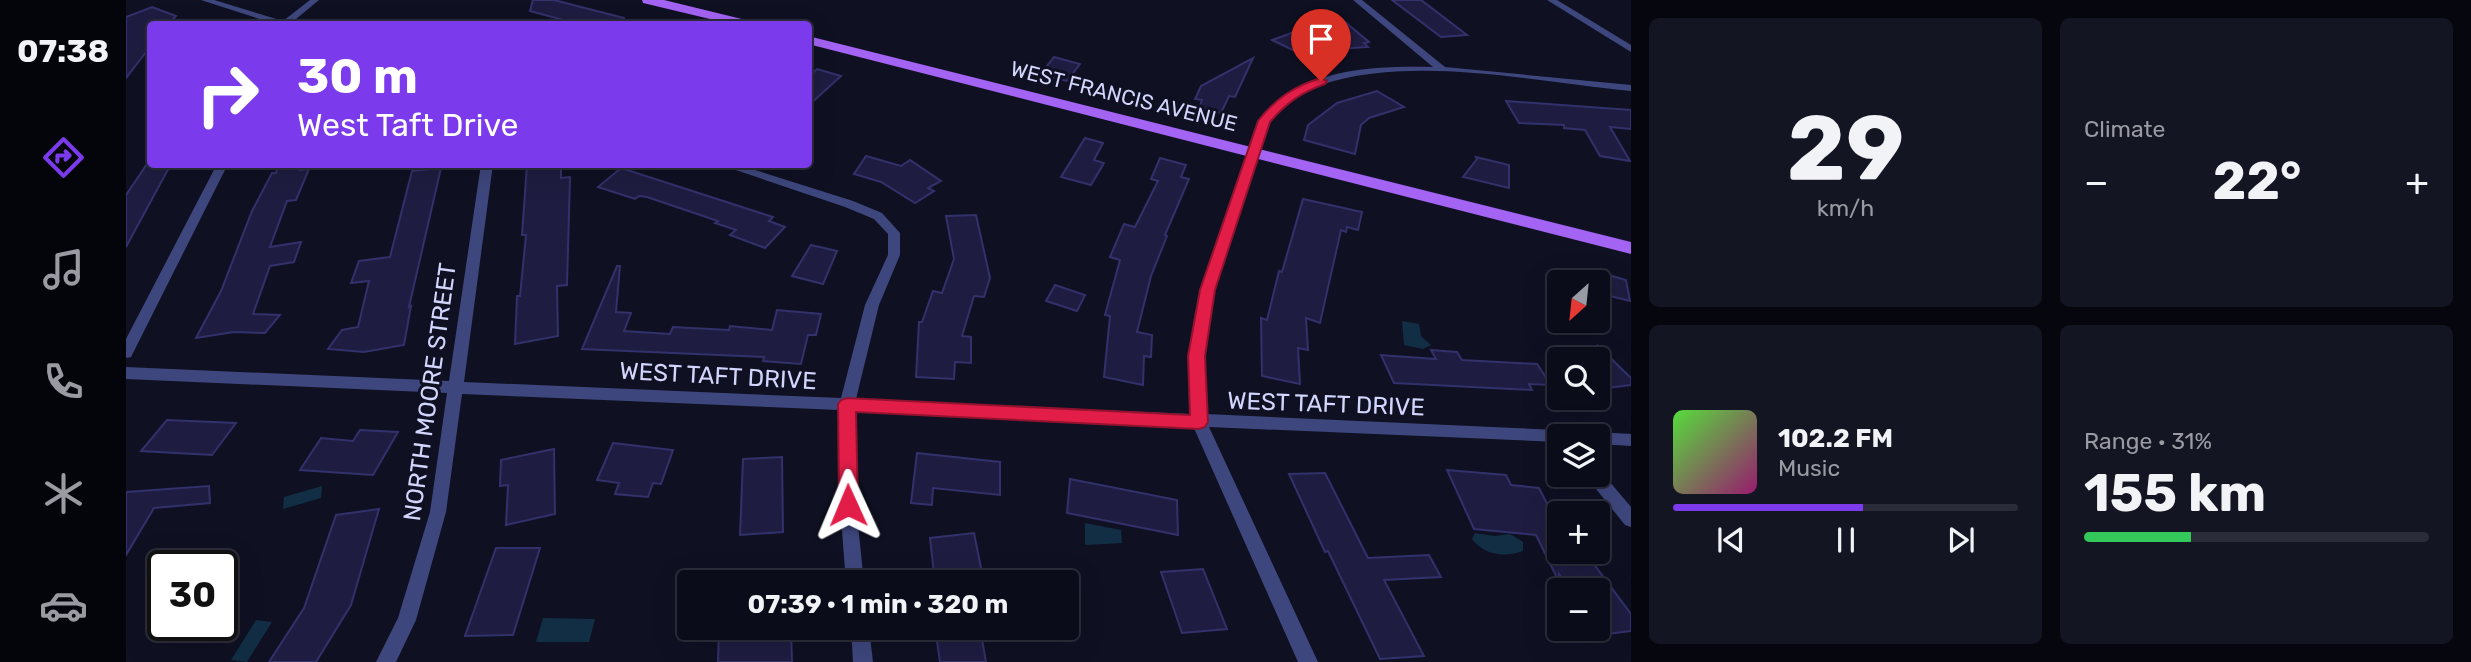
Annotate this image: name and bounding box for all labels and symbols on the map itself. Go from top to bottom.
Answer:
pin [1291,9,1351,81]
street label: WEST FRANCIS AVENUE [1008,56,1240,136]
street label: NORTH MOORE STREET [398,261,462,523]
north arrow [1547,270,1610,332]
street label: WEST TAFT DRIVE [619,357,817,395]
street label: WEST TAFT DRIVE [1227,387,1425,421]
position arrow [811,468,885,542]
speed limit sign: 30 [147,550,238,641]

